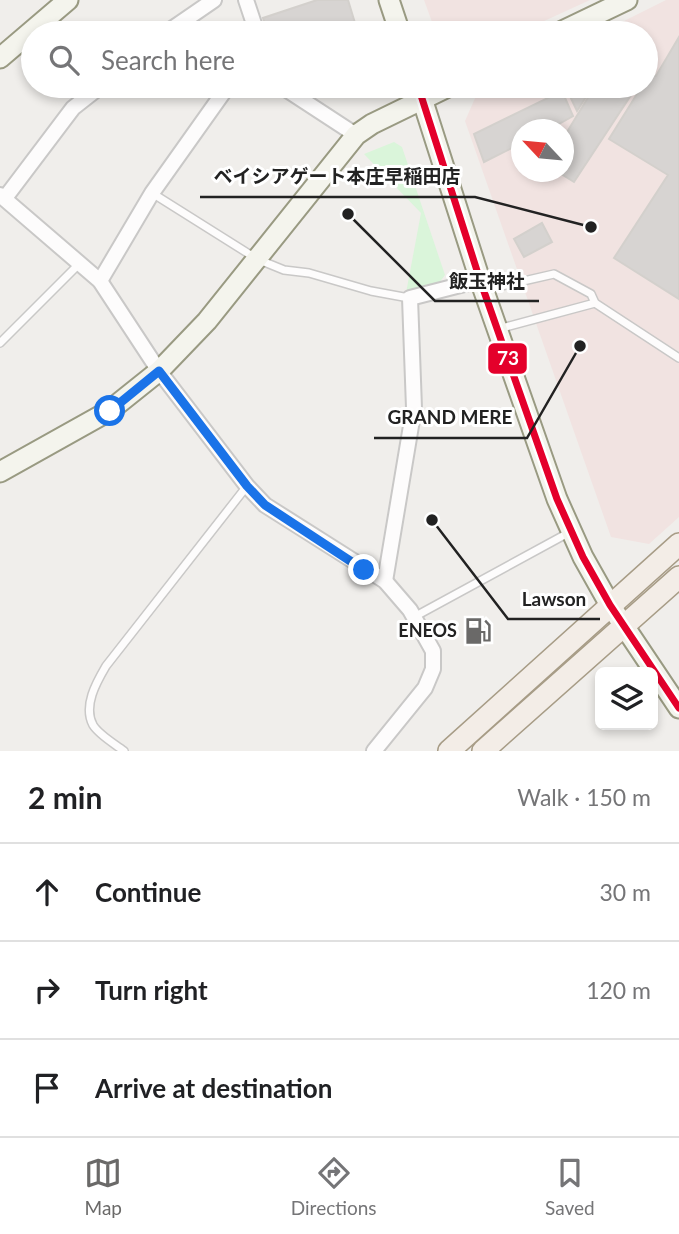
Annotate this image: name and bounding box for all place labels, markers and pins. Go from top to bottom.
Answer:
callout: ベイシアゲート本庄早稲田店 [200,157,475,197]
callout: 飯玉神社 [435,261,539,301]
callout: GRAND MERE [374,398,527,438]
callout: Lawson [508,579,600,619]
fuel station icon: ENEOS [463,616,493,646]
place label: ENEOS [398,619,457,641]

